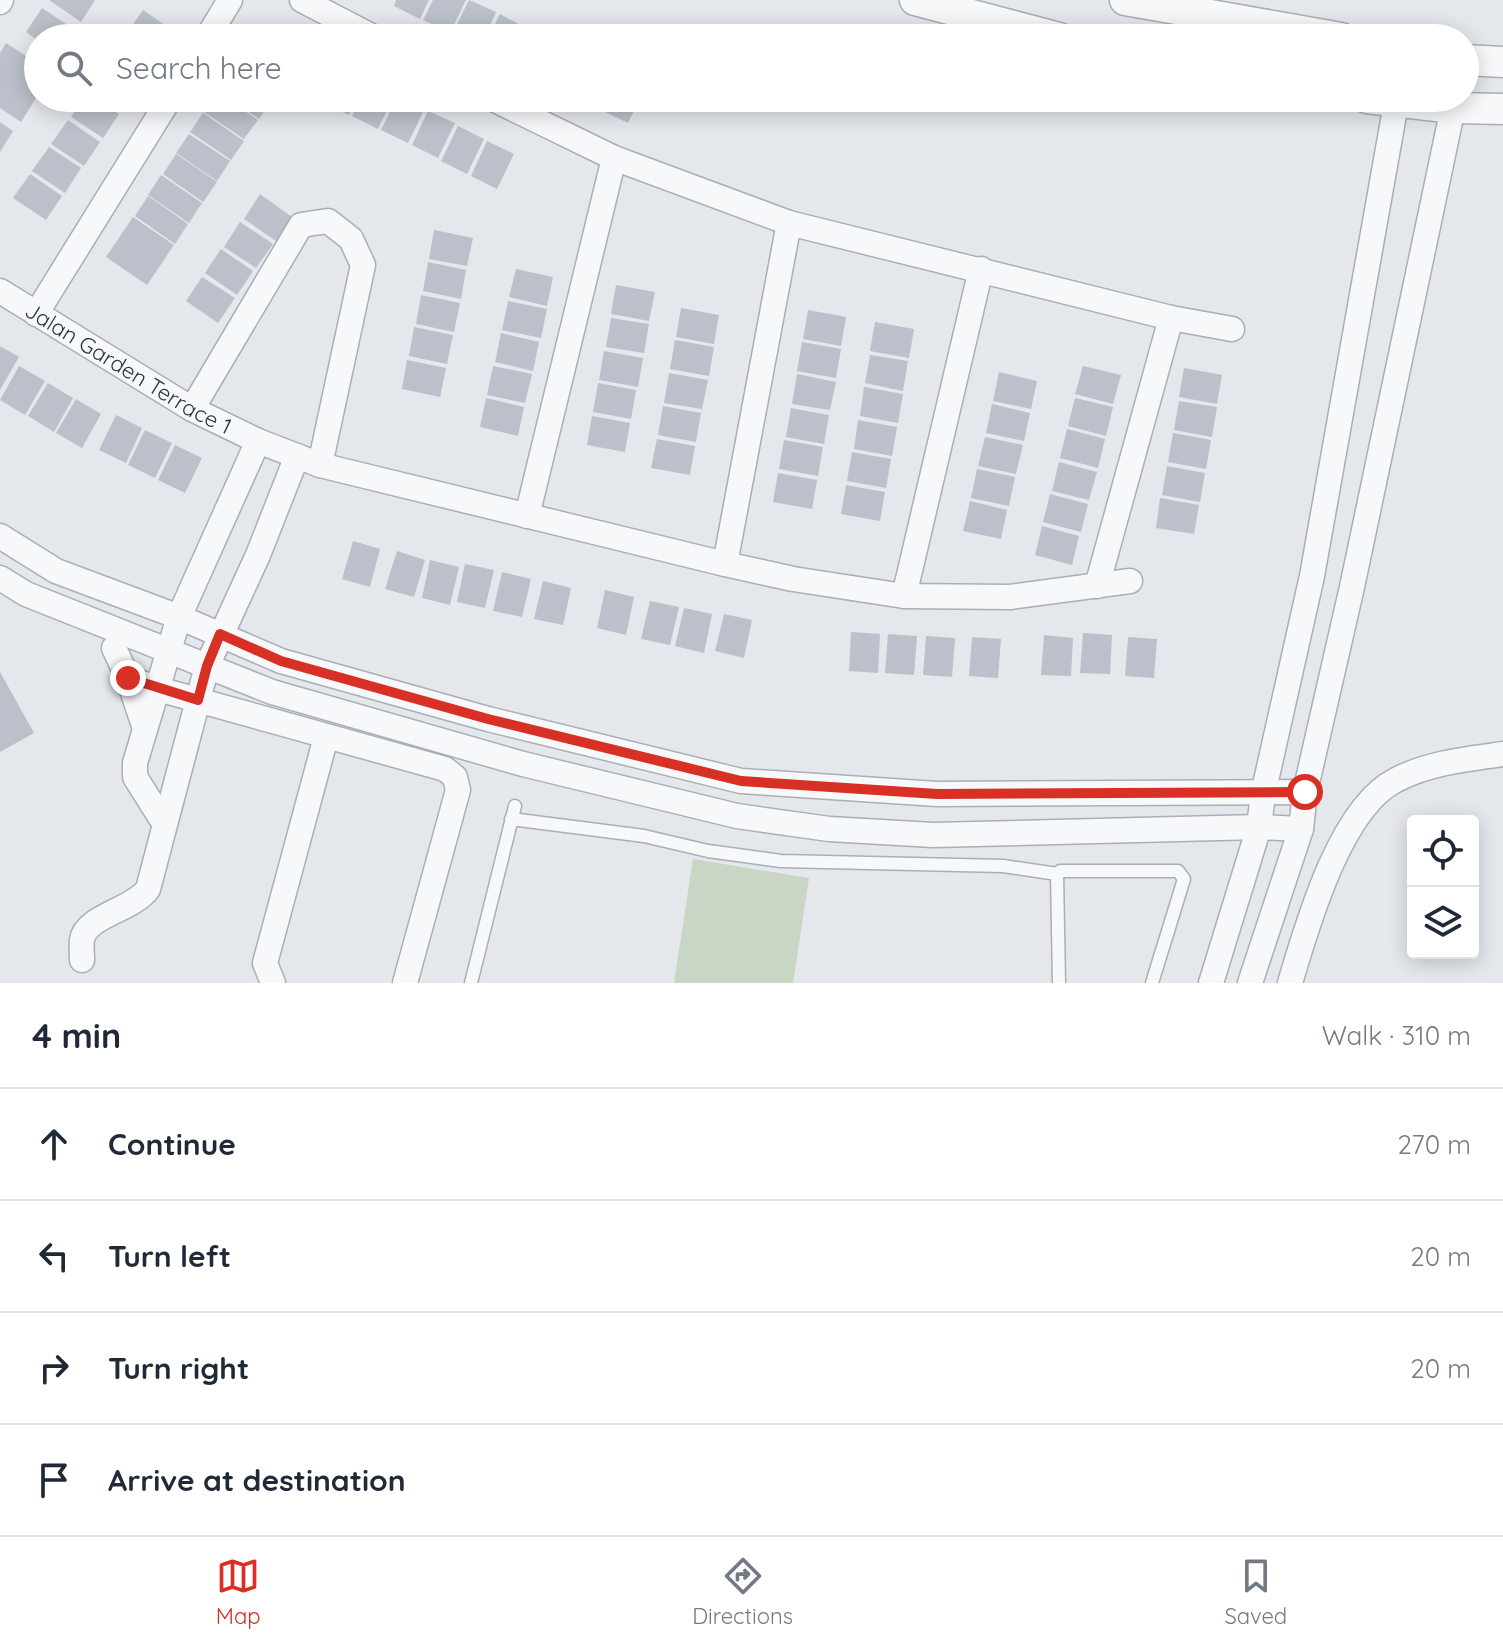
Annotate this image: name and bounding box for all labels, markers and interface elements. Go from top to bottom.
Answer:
search box [24,24,1479,112]
icon: search [52,46,96,90]
text: Search here [116,49,282,87]
street label: Jalan Garden Terrace 1 [20,296,236,440]
route end [110,660,146,696]
route start [1287,774,1323,810]
map controls [1407,815,1479,959]
button: locate [1407,815,1479,887]
button: layers [1407,887,1479,959]
text: 4 min [32,1014,121,1057]
text: Walk · 310 m [1322,1019,1471,1052]
icon: ahead [32,1122,76,1166]
text: Continue [108,1125,236,1163]
text: 270 m [1397,1128,1471,1161]
icon: left [32,1234,76,1278]
text: Turn left [108,1237,231,1275]
text: 20 m [1410,1240,1471,1273]
icon: right [32,1346,76,1390]
text: Turn right [108,1349,249,1387]
text: 20 m [1410,1352,1471,1385]
icon: arrive [32,1458,76,1502]
text: Arrive at destination [108,1461,406,1499]
tab: Map [216,1554,261,1630]
tab: Directions [692,1554,793,1630]
tab: Saved [1224,1554,1287,1630]

